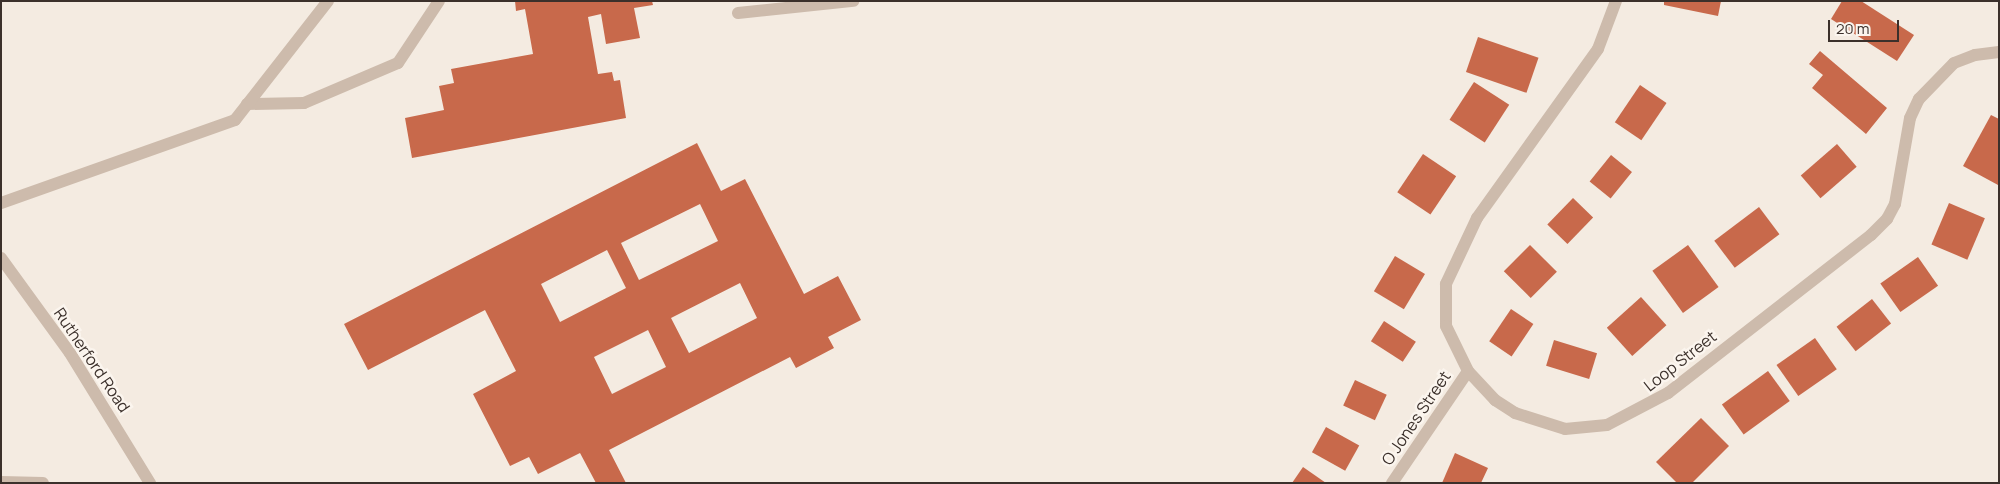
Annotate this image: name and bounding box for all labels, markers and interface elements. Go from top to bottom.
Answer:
scale bar [1830,10,1901,42]
text: 20 m [1836,18,1869,39]
street label: Rutherford Road [50,304,134,416]
street label: Loop Street [1640,327,1720,395]
street label: O Jones Street [1378,367,1454,469]

